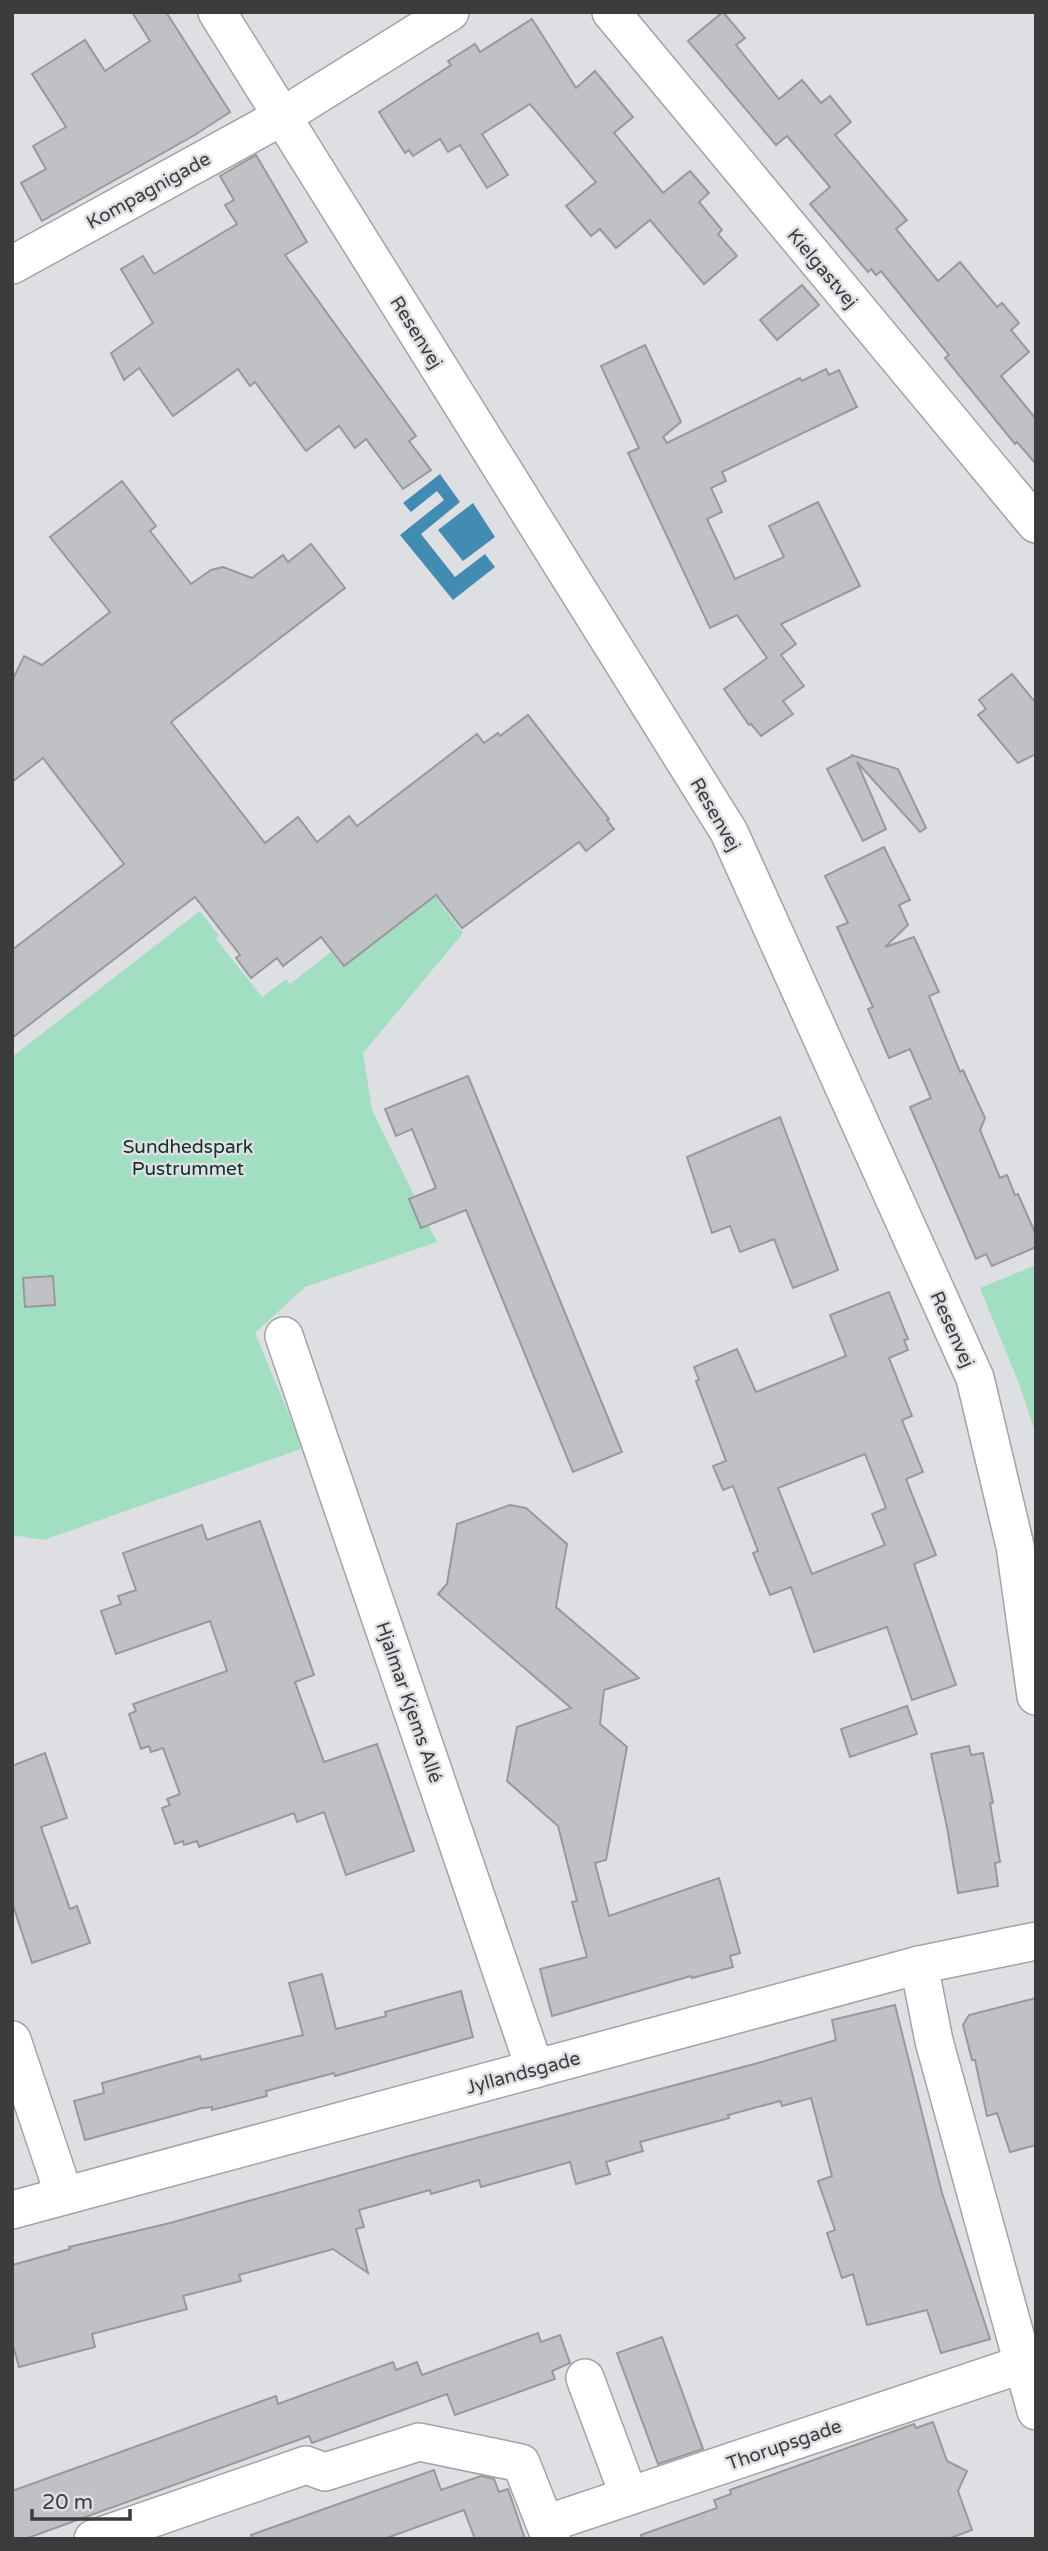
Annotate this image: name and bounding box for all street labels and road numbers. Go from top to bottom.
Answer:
street label: Kompagnigade [83,148,214,234]
street label: Kielgastvej [783,224,862,313]
street label: Resenvej [385,292,447,373]
street label: Resenvej [685,774,745,855]
street label: Resenvej [926,1288,979,1371]
street label: Hjalmar Kjems Allé [371,1619,447,1786]
street label: Jyllandsgade [464,2047,583,2099]
street label: Thorupsgade [724,2415,845,2475]

